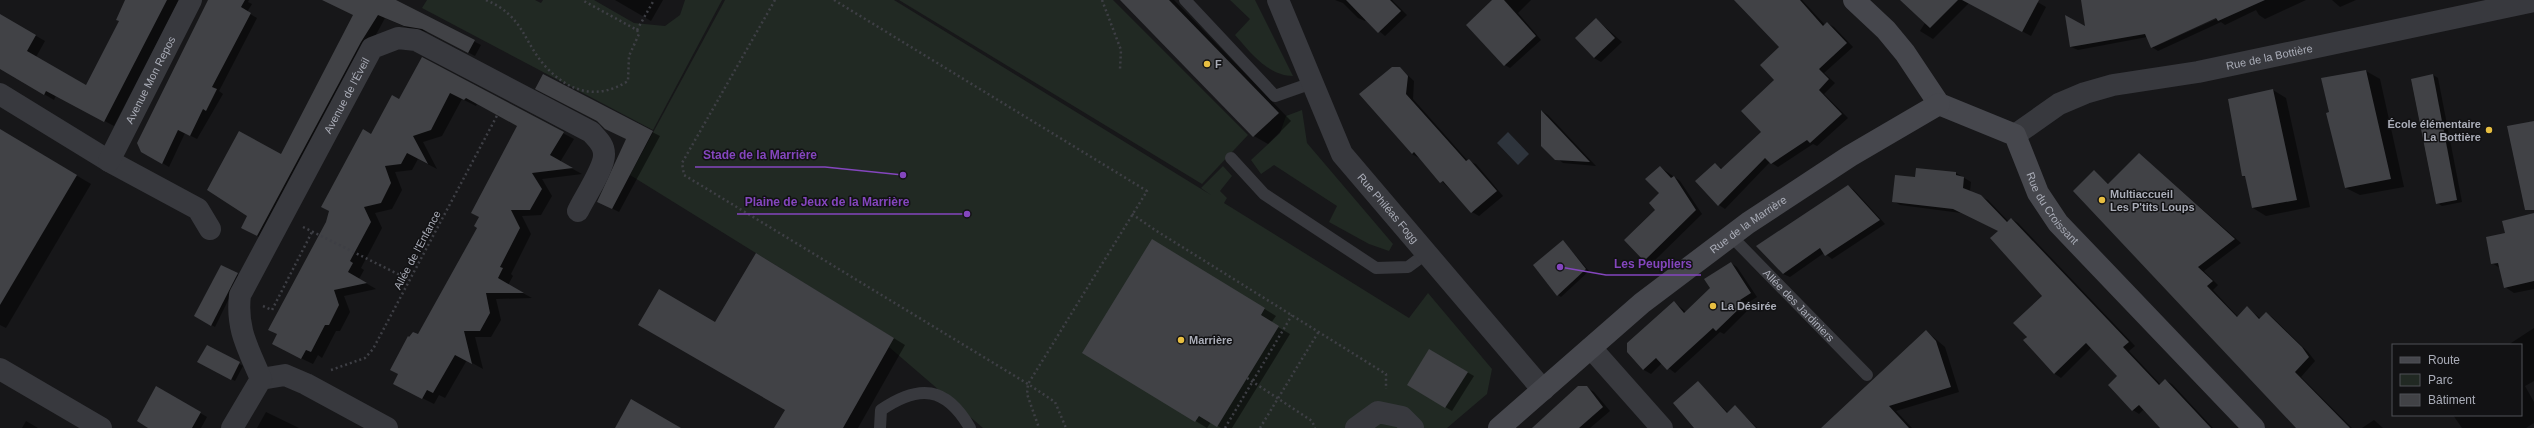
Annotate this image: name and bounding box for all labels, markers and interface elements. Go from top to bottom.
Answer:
street label: Avenue Mon Repos [123,34,178,126]
street label: Rue de la Bottière [2225,42,2314,72]
street label: Avenue de l'Éveil [322,56,372,135]
place label: F [1215,58,1222,70]
marker: F [1202,59,1212,69]
place label: École élémentaire La Bottière [2387,118,2481,143]
marker: École élémentaire La Bottière [2484,125,2494,135]
callout: Stade de la Marrière [695,143,825,167]
text: Stade de la Marrière [703,148,817,162]
street label: Rue du Croissant [2024,170,2081,247]
street label: Rue Philéas Fogg [1355,171,1421,245]
place label: Multiaccueil Les P'tits Loups [2110,188,2195,213]
callout: Plaine de Jeux de la Marrière [737,190,918,214]
street label: Rue de la Marrière [1707,193,1789,256]
text: Plaine de Jeux de la Marrière [745,195,910,209]
marker: Multiaccueil Les P'tits Loups [2097,195,2107,205]
street label: Allée de l'Enfance [391,208,443,292]
callout: Les Peupliers [1606,251,1701,275]
text: Les Peupliers [1614,257,1692,271]
street label: Allée des Jardiniers [1761,267,1837,344]
place label: La Désirée [1721,300,1777,312]
marker: La Désirée [1708,301,1718,311]
place label: Marrière [1189,334,1232,346]
marker: Marrière [1176,335,1186,345]
legend [2392,344,2522,416]
text: Route [2428,353,2460,367]
text: Parc [2428,373,2453,387]
text: Bâtiment [2428,393,2476,407]

